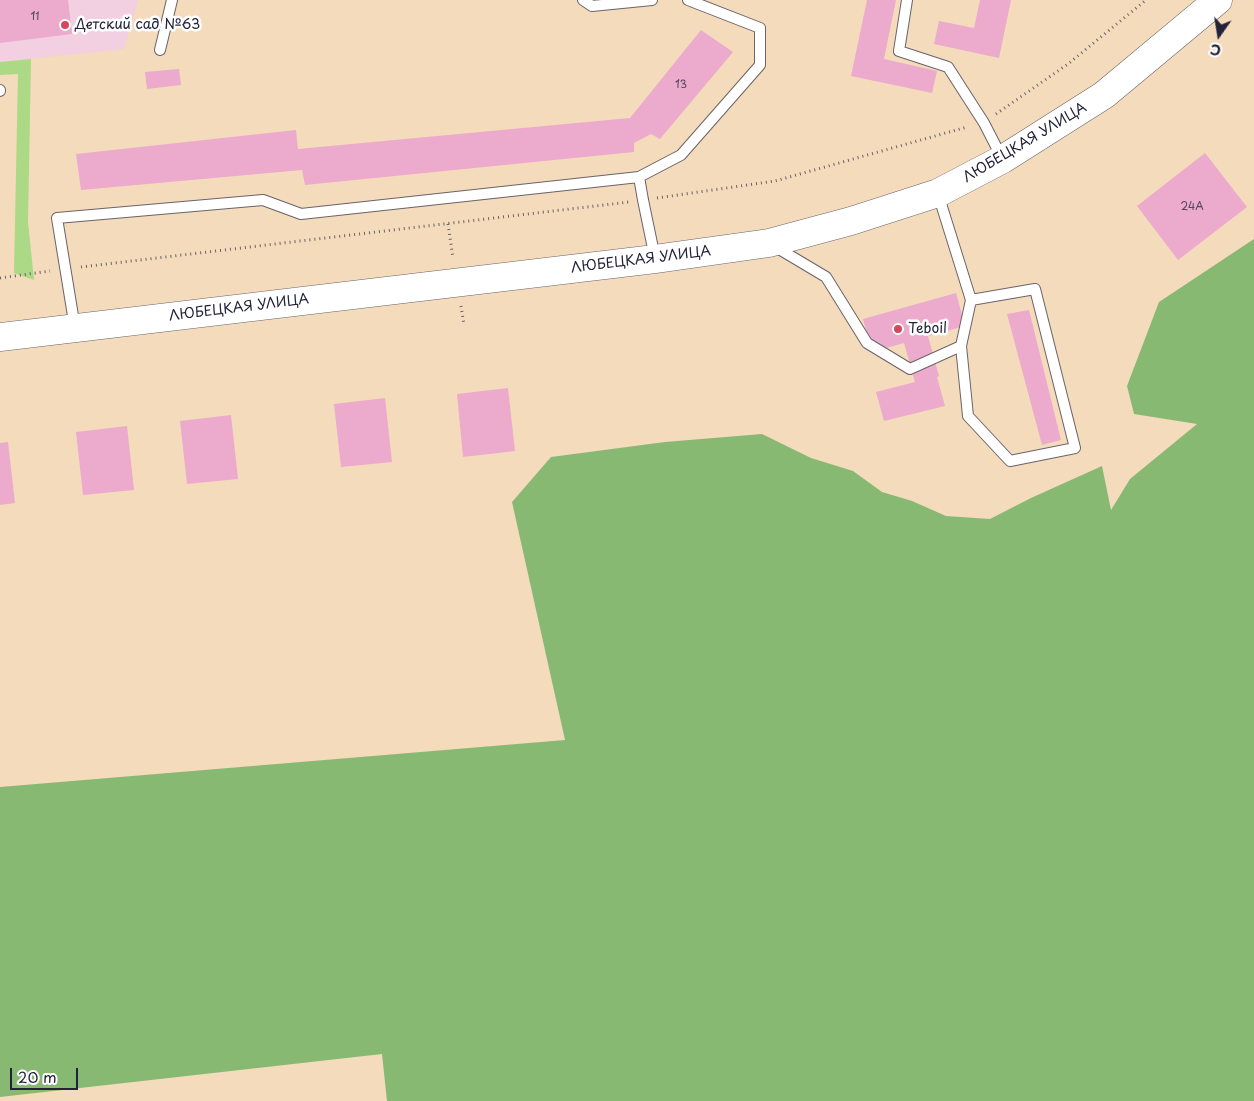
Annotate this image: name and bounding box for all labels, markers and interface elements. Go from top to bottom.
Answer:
house number: 11 [30,10,40,24]
north arrow [1194,10,1244,60]
place label: Детский сад №63 [75,17,200,33]
marker: Детский сад №63 [59,19,71,31]
text: С [1208,39,1223,62]
house number: 13 [675,78,687,92]
street label: ЛЮБЕЦКАЯ УЛИЦА [960,100,1090,186]
house number: 24А [1180,200,1204,214]
street label: ЛЮБЕЦКАЯ УЛИЦА [570,243,712,277]
street label: ЛЮБЕЦКАЯ УЛИЦА [168,291,310,325]
place label: Teboil [908,321,947,337]
marker: Teboil [892,323,904,335]
scale bar [12,1058,80,1090]
text: 20 m [18,1065,57,1088]

